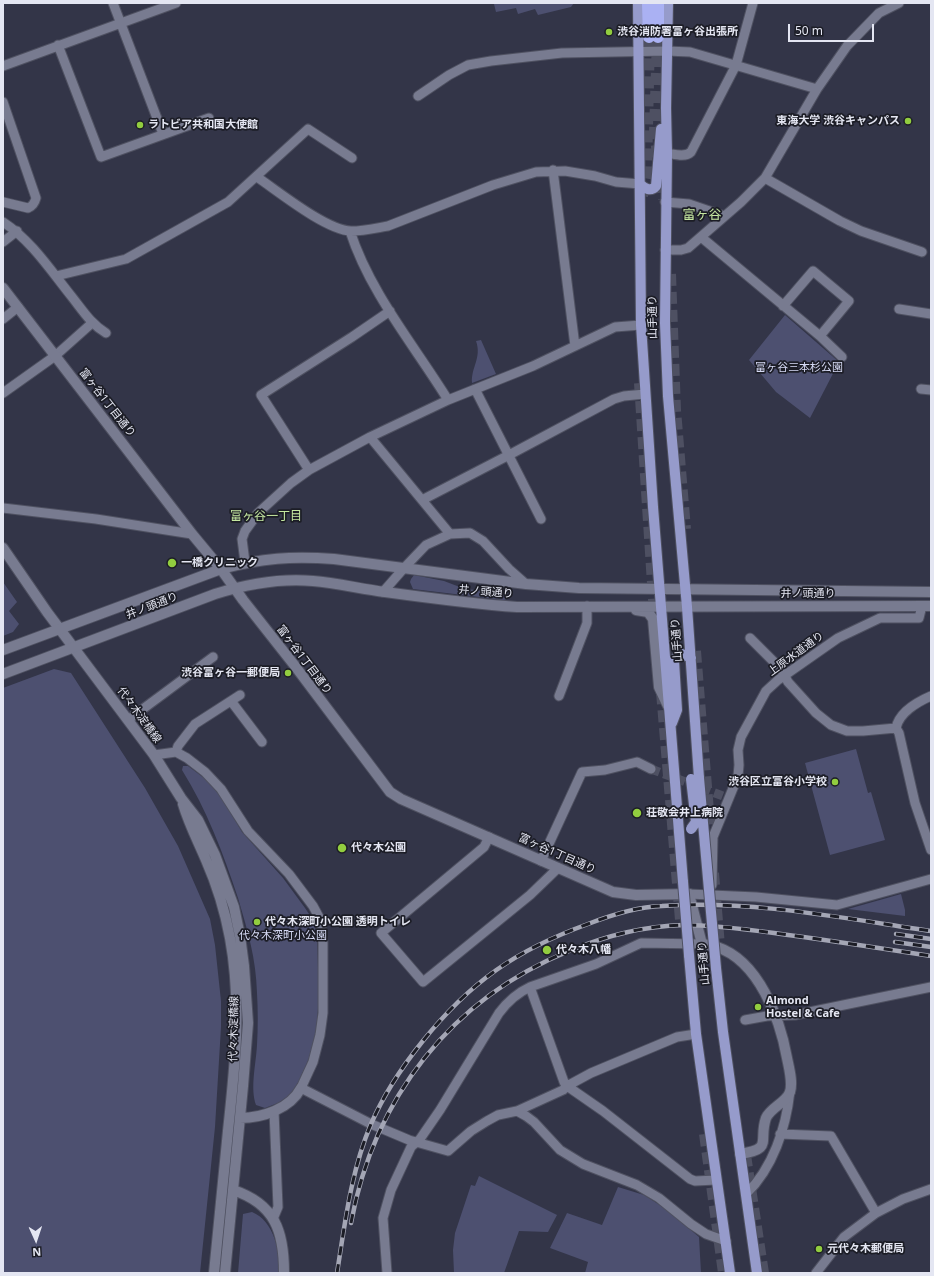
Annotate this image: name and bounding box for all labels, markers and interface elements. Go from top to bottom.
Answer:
scale bar [790,16,876,42]
text: 50 m [795,22,823,39]
place label: 渋谷消防署富ヶ谷出張所 [617,25,738,39]
marker: 渋谷消防署富ヶ谷出張所 [604,27,614,37]
place label: 東海大学 渋谷キャンパス [776,114,900,128]
marker: 東海大学 渋谷キャンパス [903,116,913,126]
place label: ラトビア共和国大使館 [148,118,258,132]
marker: ラトビア共和国大使館 [135,120,145,130]
district label: 富ヶ谷 [683,207,721,223]
street label: 山手通り [646,295,660,339]
park label: 富ヶ谷三本杉公園 [755,361,843,375]
street label: 富ヶ谷1丁目通り [76,366,138,440]
district label: 富ヶ谷一丁目 [230,510,302,524]
place label: 一橋クリニック [181,556,258,570]
marker: 一橋クリニック [166,557,178,569]
street label: 井ノ頭通り [458,583,514,601]
street label: 井ノ頭通り [781,587,835,601]
street label: 井ノ頭通り [124,590,180,622]
street label: 山手通り [669,618,685,662]
street label: 富ヶ谷1丁目通り [274,623,334,697]
street label: 上原水道通り [765,629,827,679]
place label: 渋谷富ヶ谷一郵便局 [181,666,280,680]
marker: 渋谷富ヶ谷一郵便局 [283,668,293,678]
street label: 代々木淀橋線 [114,684,164,746]
place label: 渋谷区立富谷小学校 [728,775,827,789]
marker: 渋谷区立富谷小学校 [830,777,840,787]
place label: 荘敬会井上病院 [646,806,723,820]
marker: 荘敬会井上病院 [631,807,643,819]
street label: 富ヶ谷1丁目通り [516,831,598,877]
place label: 代々木公園 [351,841,406,855]
marker: 代々木公園 [336,842,348,854]
place label: 代々木深町小公園 透明トイレ [265,915,411,929]
marker: 代々木深町小公園 透明トイレ [252,917,262,927]
park label: 代々木深町小公園 [239,929,327,943]
street label: 山手通り [696,941,712,985]
place label: 代々木八幡 [556,943,611,957]
marker: 代々木八幡 [541,944,553,956]
place label: Almond Hostel & Cafe [766,994,840,1020]
street label: 代々木淀橋線 [227,996,241,1062]
marker: Almond Hostel & Cafe [753,1002,763,1012]
north arrow [16,1220,56,1260]
place label: 元代々木郵便局 [827,1242,904,1256]
marker: 元代々木郵便局 [814,1244,824,1254]
text: N [32,1245,42,1260]

